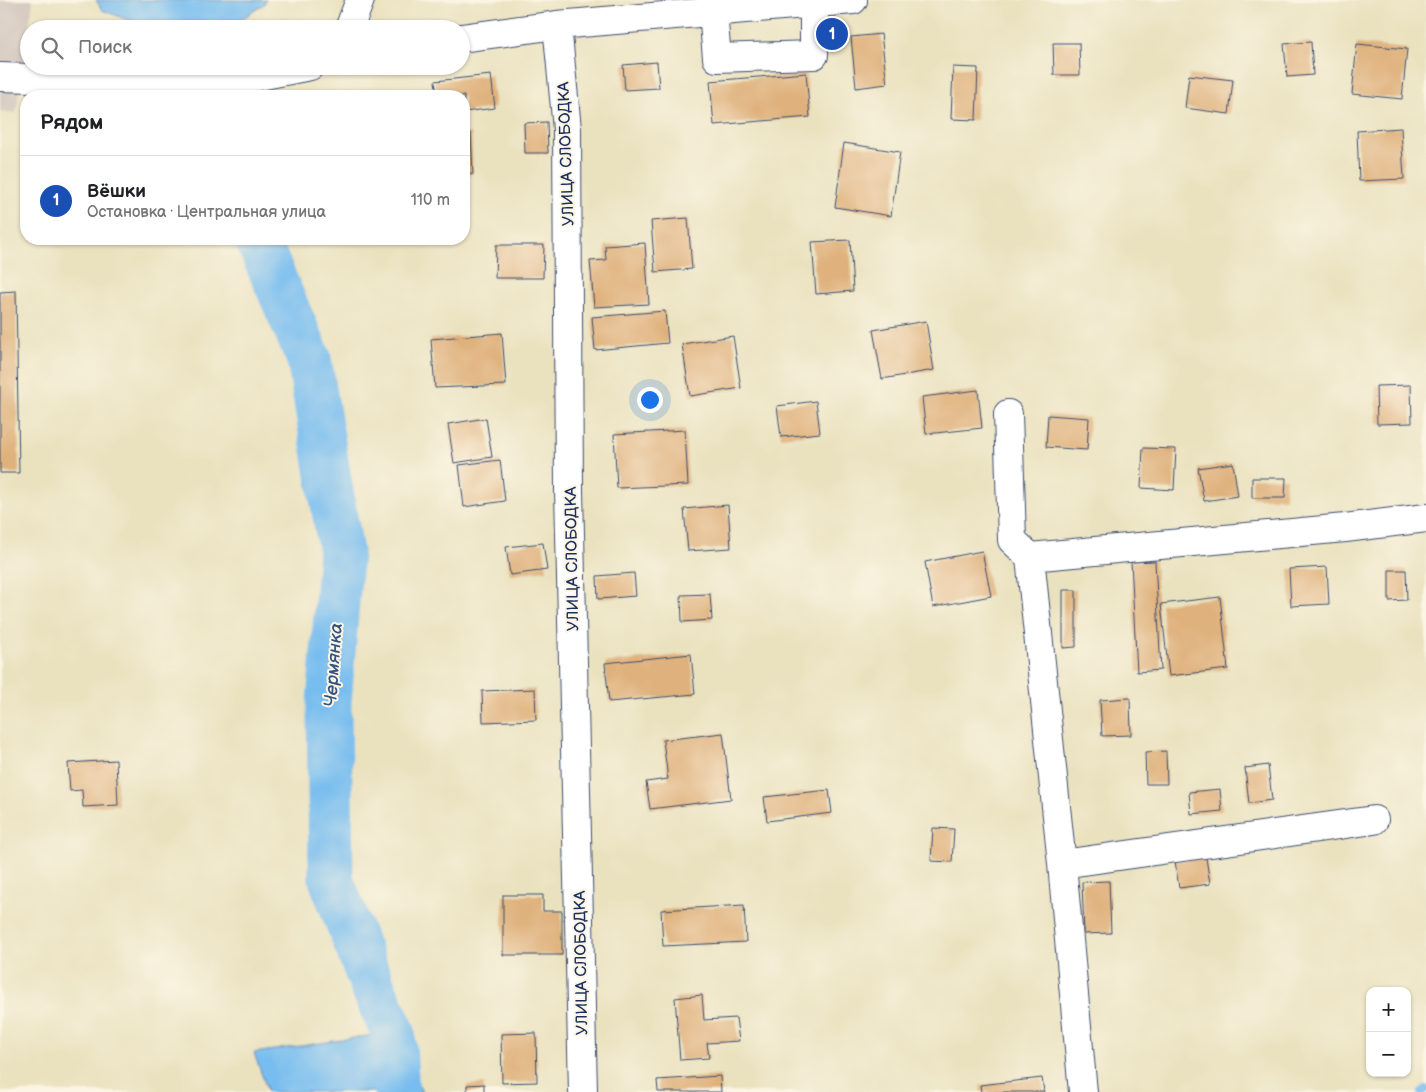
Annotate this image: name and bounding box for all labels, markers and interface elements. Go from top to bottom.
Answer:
pin: 1 [816,15,848,53]
search box [20,20,470,75]
icon: search [38,34,66,62]
text: Поиск [78,36,132,59]
street label: УЛИЦА СЛОБОДКА [554,81,579,227]
text: Рядом [40,110,103,135]
text: Вёшки [87,180,146,203]
text: 1 [53,191,59,210]
text: 110 m [411,191,450,210]
text: Остановка · Центральная улица [87,203,326,222]
your location [637,387,663,413]
street label: УЛИЦА СЛОБОДКА [562,486,583,631]
water label: Чермянка [320,622,347,708]
street label: УЛИЦА СЛОБОДКА [571,890,592,1035]
map controls [1366,987,1411,1077]
button: + [1366,987,1411,1032]
button: − [1366,1032,1411,1077]

